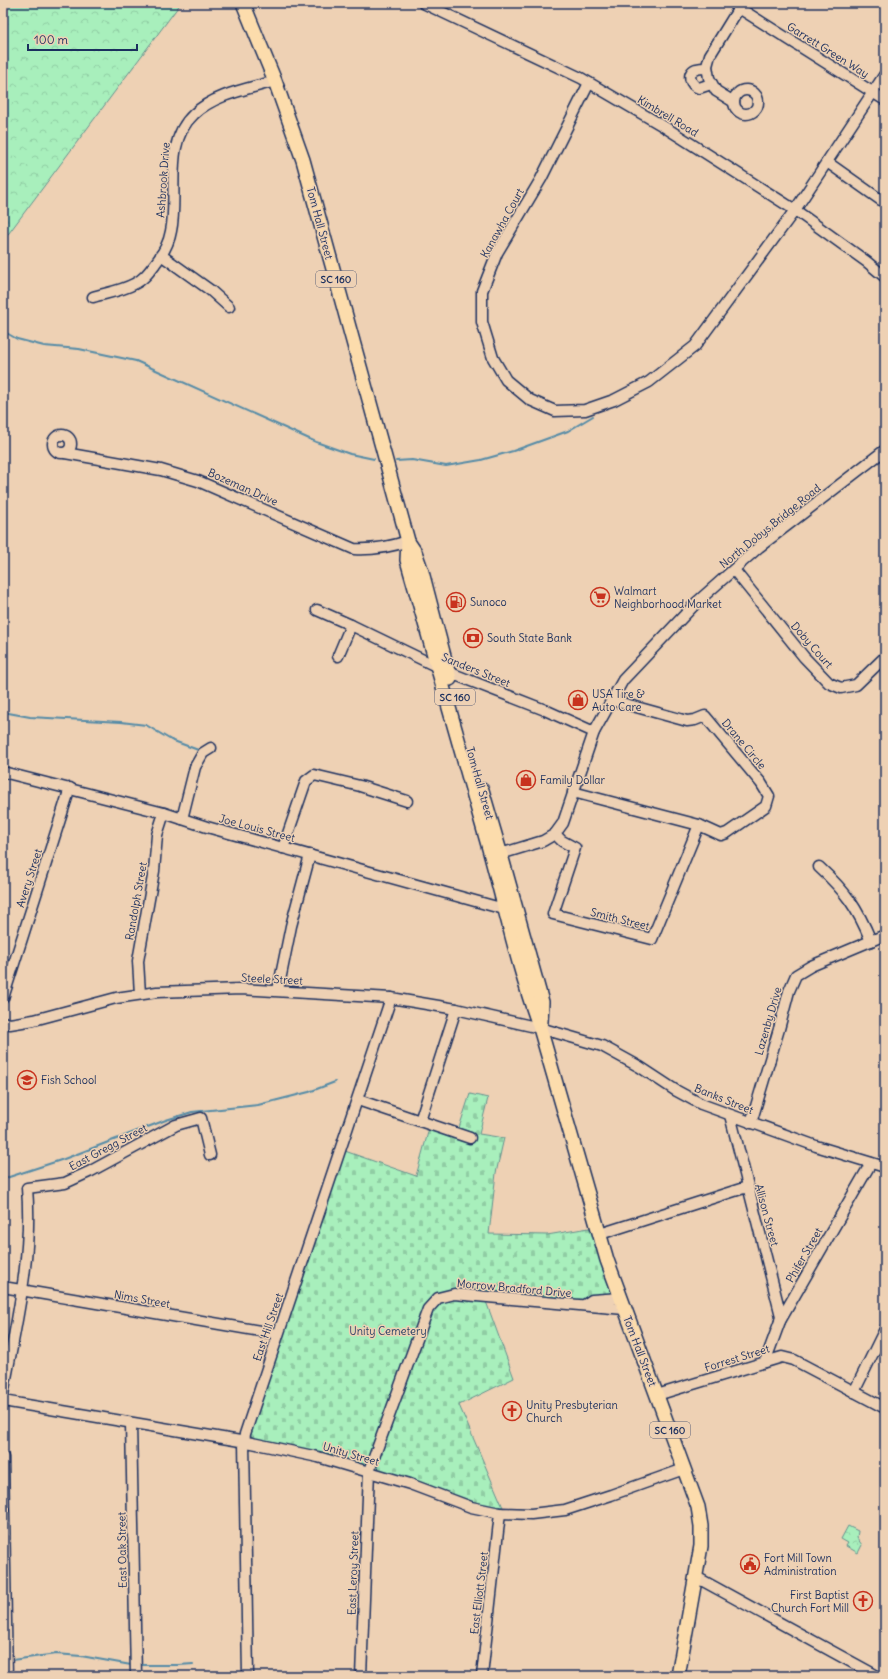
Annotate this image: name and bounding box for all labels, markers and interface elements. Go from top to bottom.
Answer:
street label: Garrett Green Way [784,19,872,81]
scale bar [28,26,137,52]
text: 100 m [34,32,68,47]
street label: Kimbrell Road [635,92,701,140]
street label: Ashbrook Drive [153,142,173,218]
street label: Tom Hall Street [304,185,336,261]
street label: Kanawha Court [477,185,527,260]
road number: SC 160 [316,271,356,287]
street label: Bozeman Drive [206,465,280,509]
street label: North Dobys Bridge Road [717,481,824,571]
place label: Walmart Neighborhood Market [614,584,722,611]
supermarket icon: Walmart Neighborhood Market [589,586,611,608]
fuel station icon: Sunoco [445,591,467,613]
place label: Sunoco [470,595,507,609]
street label: Doby Court [788,619,836,671]
bank icon: South State Bank [462,627,484,649]
place label: South State Bank [487,631,572,645]
street label: Sanders Street [440,650,513,690]
place label: USA Tire & Auto Care [592,687,645,714]
road number: SC 160 [435,689,475,705]
shop icon: USA Tire & Auto Care [567,689,589,711]
street label: Drane Circle [719,716,769,772]
street label: Tom Hall Street [463,745,497,821]
shop icon: Family Dollar [515,769,537,791]
place label: Family Dollar [540,773,606,787]
street label: Joe Louis Street [217,811,297,845]
street label: Avery Street [13,847,45,909]
street label: Randolph Street [122,860,150,941]
street label: Smith Street [589,905,651,933]
street label: Steele Street [241,970,303,988]
street label: Lazenby Drive [752,985,784,1057]
school or university icon: Fish School [16,1069,38,1091]
place label: Fish School [41,1073,97,1087]
street label: Banks Street [692,1081,756,1117]
street label: East Gregg Street [67,1120,150,1173]
street label: Allison Street [752,1182,782,1248]
street label: Phifer Street [783,1225,825,1285]
street label: Morrow Bradford Drive [456,1276,572,1300]
street label: Nims Street [113,1287,171,1311]
street label: East Hill Street [250,1291,286,1363]
street label: Tom Hall Street [620,1314,660,1389]
park label: Unity Cemetery [349,1324,427,1338]
street label: Forrest Street [703,1341,771,1375]
place label: Unity Presbyterian Church [526,1398,618,1425]
church icon: Unity Presbyterian Church [501,1400,523,1422]
road number: SC 160 [650,1422,690,1438]
street label: Unity Street [321,1439,381,1469]
street label: East Oak Street [114,1511,130,1588]
street label: East Leroy Street [345,1530,361,1615]
street label: East Elliott Street [467,1551,491,1635]
place label: Fort Mill Town Administration [764,1551,837,1578]
public building icon: Fort Mill Town Administration [739,1553,761,1575]
place label: First Baptist Church Fort Mill [771,1588,849,1615]
church icon: First Baptist Church Fort Mill [852,1590,874,1612]

